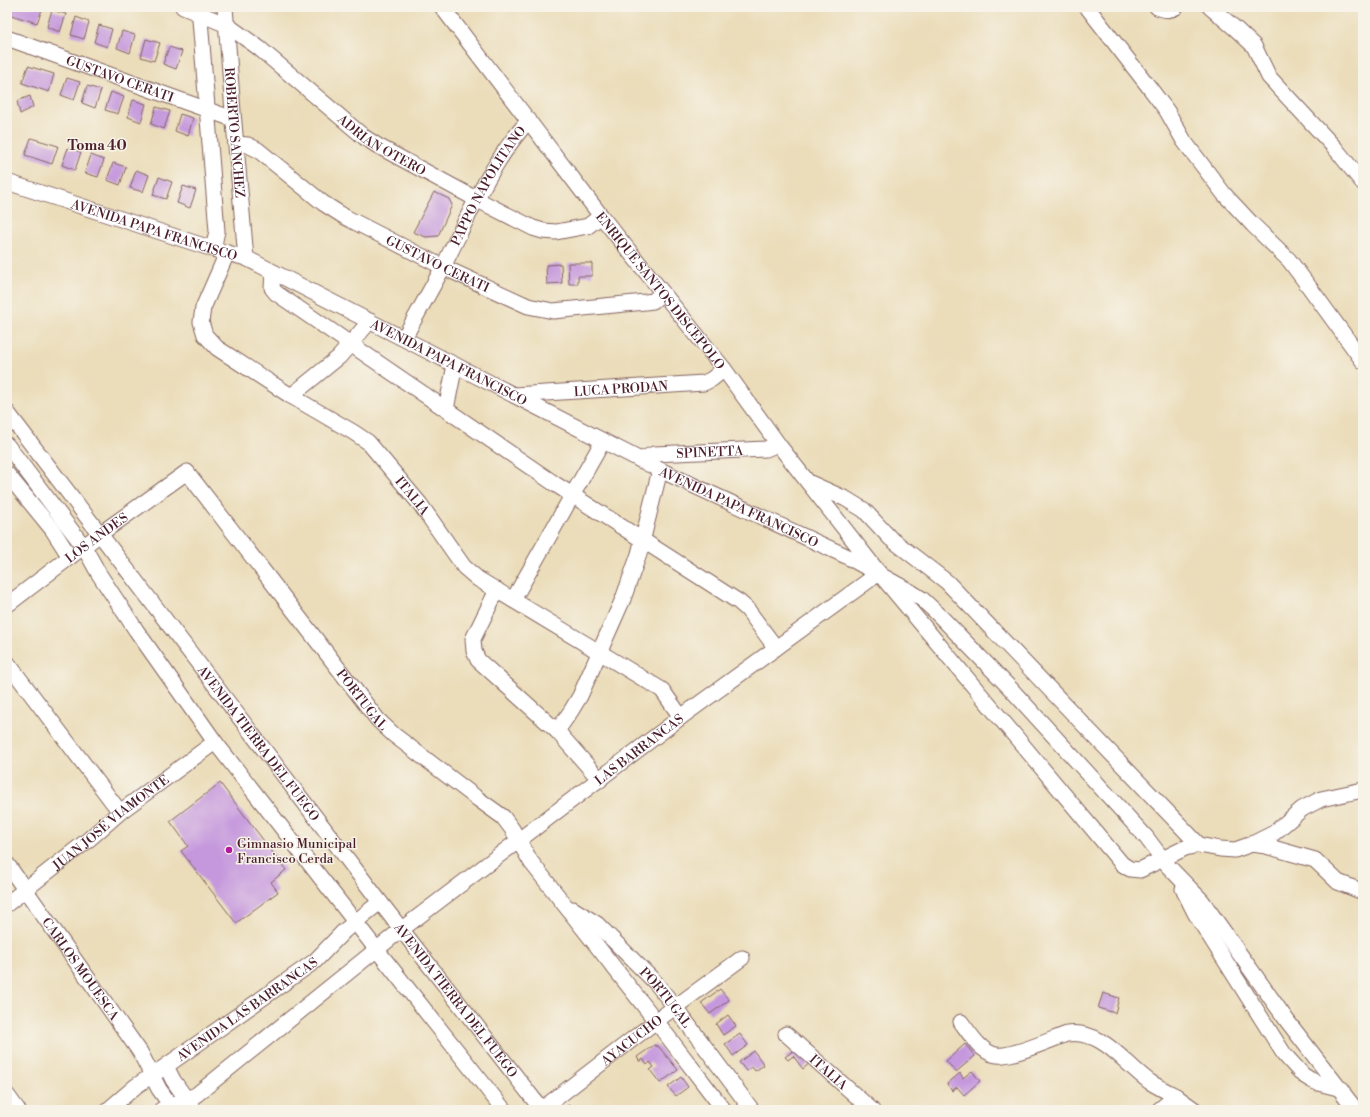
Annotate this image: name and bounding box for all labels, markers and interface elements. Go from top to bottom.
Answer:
street label: GUSTAVO CERATI [64,53,176,106]
street label: ROBERTO SANCHEZ [221,67,248,199]
street label: ADRIAN OTERO [333,111,428,179]
street label: PAPPO NAPOLITANO [448,123,529,248]
district label: Toma 40 [67,137,127,155]
street label: AVENIDA PAPA FRANCISCO [68,196,239,264]
street label: ENRIQUE SANTOS DISCEPOLO [592,209,728,373]
street label: GUSTAVO CERATI [383,232,492,296]
street label: AVENIDA PAPA FRANCISCO [367,316,529,410]
street label: LUCA PRODAN [573,378,669,400]
street label: SPINETTA [676,443,745,462]
street label: AVENIDA PAPA FRANCISCO [656,463,821,551]
street label: ITALIA [391,474,433,519]
street label: LOS ANDES [62,510,131,567]
street label: AVENIDA TIERRA DEL FUEGO [193,662,322,825]
street label: PORTUGAL [333,666,391,734]
street label: LAS BARRANCAS [592,711,687,789]
street label: JUAN JOSÉ VIAMONTE [49,772,172,875]
place label: Gimnasio Municipal Francisco Cerda [237,836,356,867]
marker: Gimnasio Municipal Francisco Cerda [224,845,234,855]
street label: CARLOS MOUESCA [38,915,123,1024]
street label: AVENIDA TIERRA DEL FUEGO [390,919,521,1081]
street label: AVENIDA LAS BARRANCAS [173,955,321,1066]
street label: PORTUGAL [636,964,695,1031]
street label: AYACUCHO [597,1012,666,1070]
street label: ITALIA [806,1052,851,1094]

